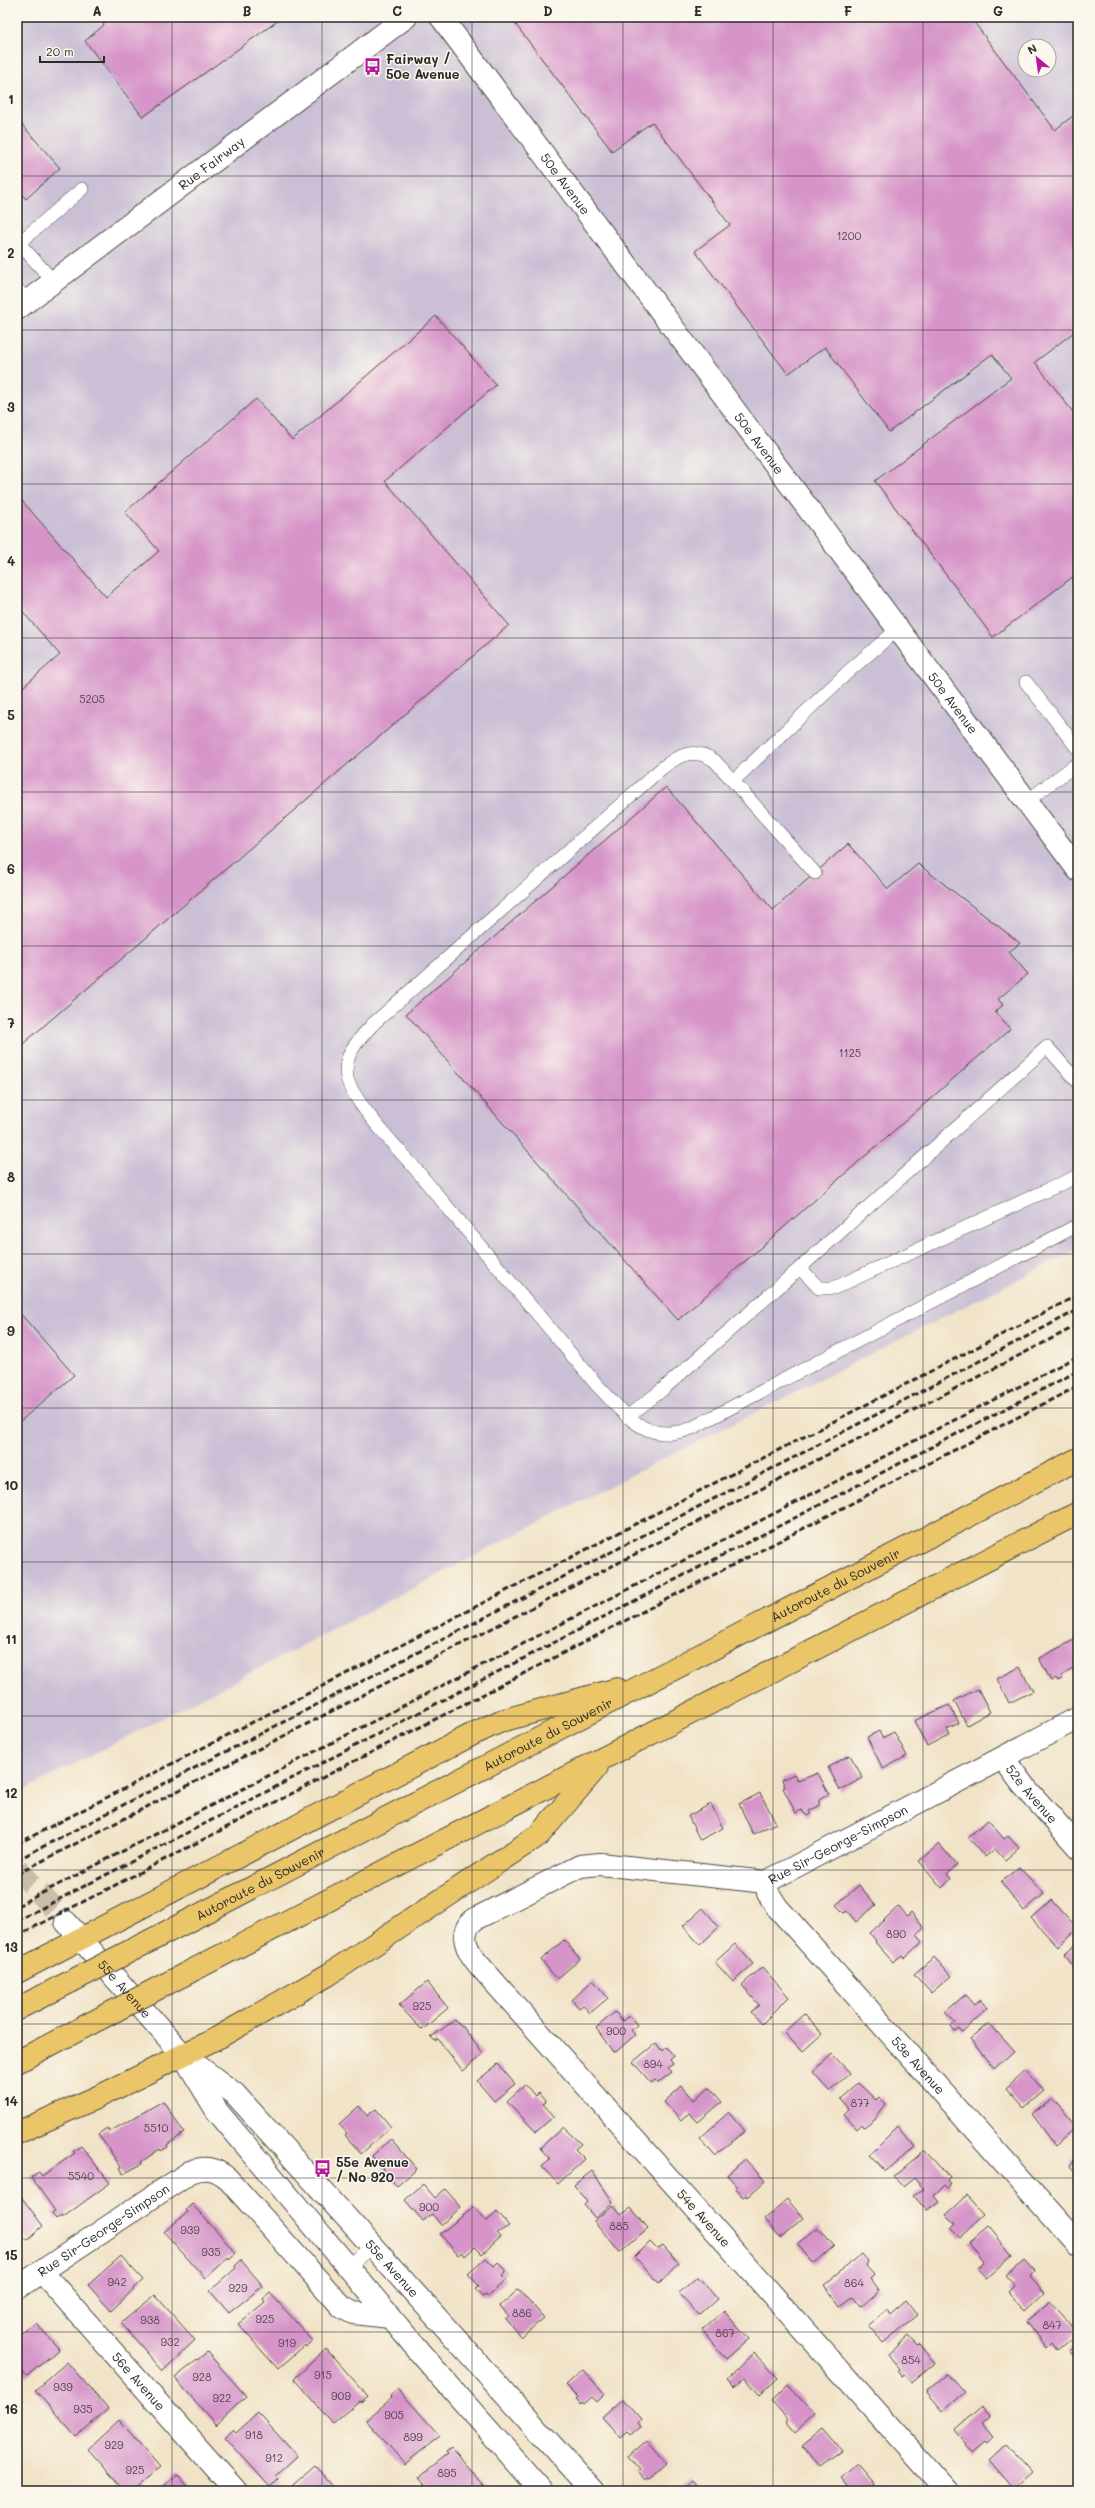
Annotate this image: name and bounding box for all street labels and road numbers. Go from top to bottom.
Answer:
street label: Rue Fairway [175,132,248,193]
street label: 50e Avenue [537,149,594,218]
street label: 50e Avenue [731,409,788,477]
street label: 50e Avenue [925,668,982,737]
street label: Autoroute du Souvenir [768,1544,903,1625]
street label: Autoroute du Souvenir [480,1693,615,1774]
street label: 52e Avenue [1002,1761,1062,1827]
street label: Rue Sir-George-Simpson [765,1800,910,1887]
street label: Autoroute du Souvenir [193,1842,328,1924]
street label: 55e Avenue [95,1956,155,2021]
street label: 53e Avenue [888,2032,949,2098]
street label: Rue Sir-George-Simpson [34,2179,172,2280]
street label: 54e Avenue [674,2185,735,2250]
street label: 55e Avenue [362,2235,423,2300]
street label: 56e Avenue [109,2348,170,2414]

